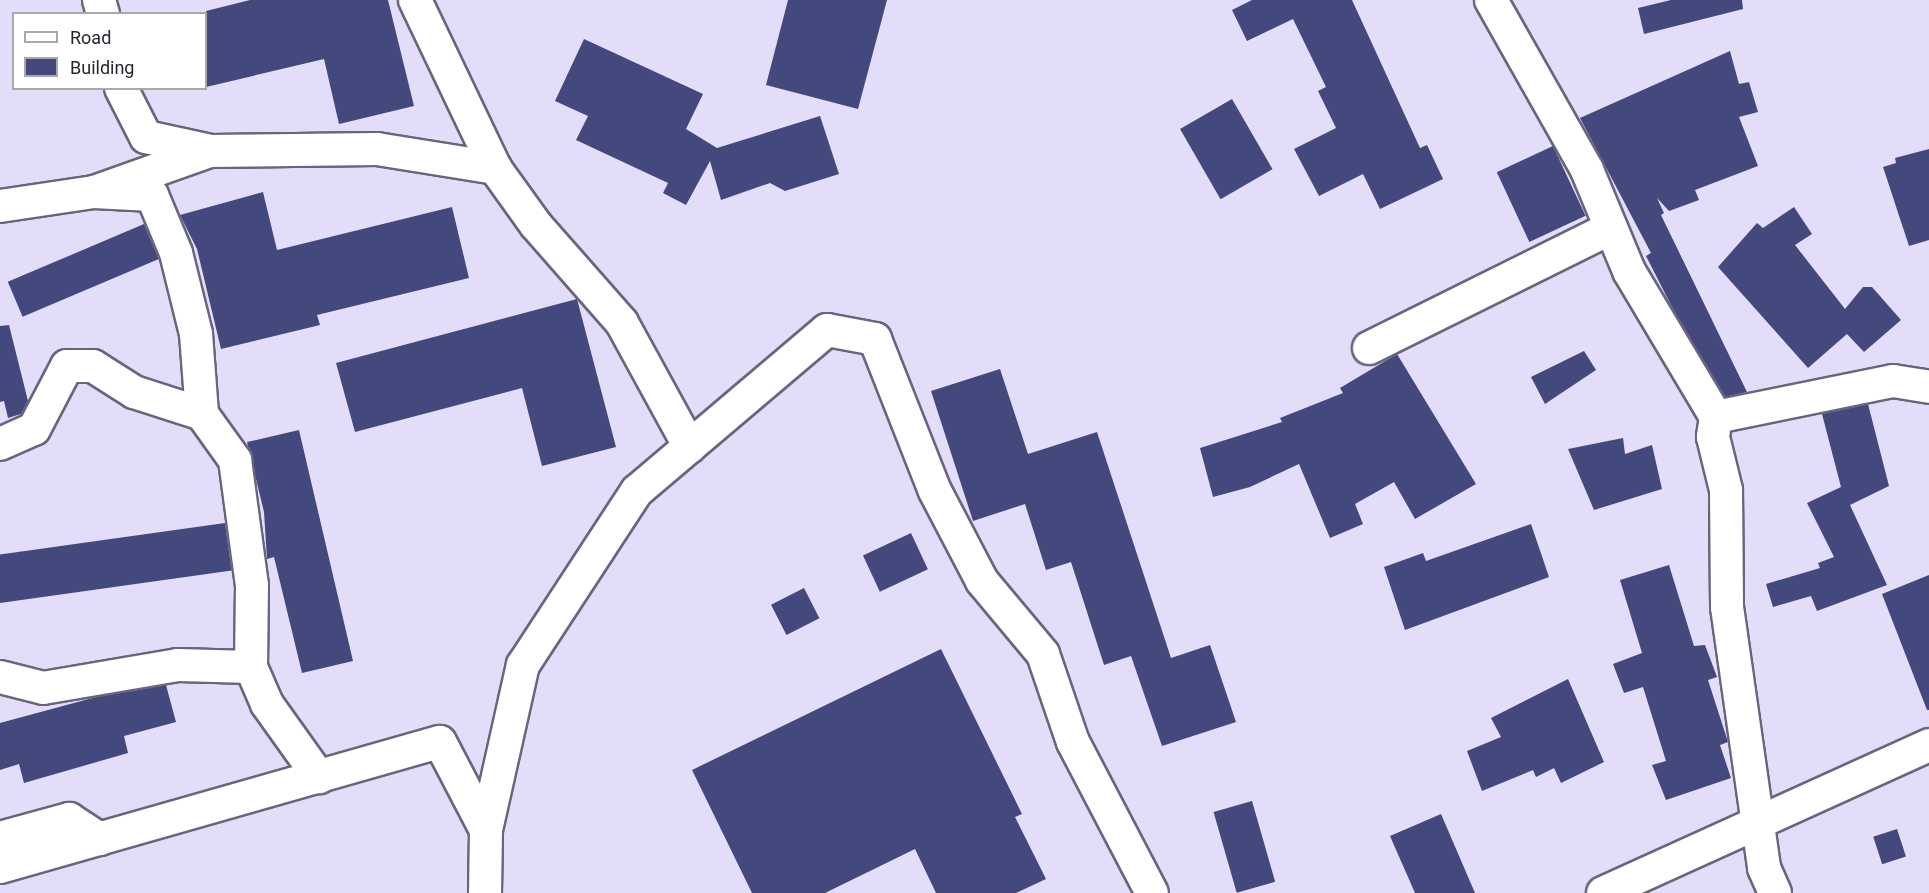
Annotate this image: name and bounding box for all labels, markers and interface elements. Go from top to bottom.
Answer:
legend [12,12,207,90]
text: Road [70,27,111,48]
text: Building [70,57,134,78]

